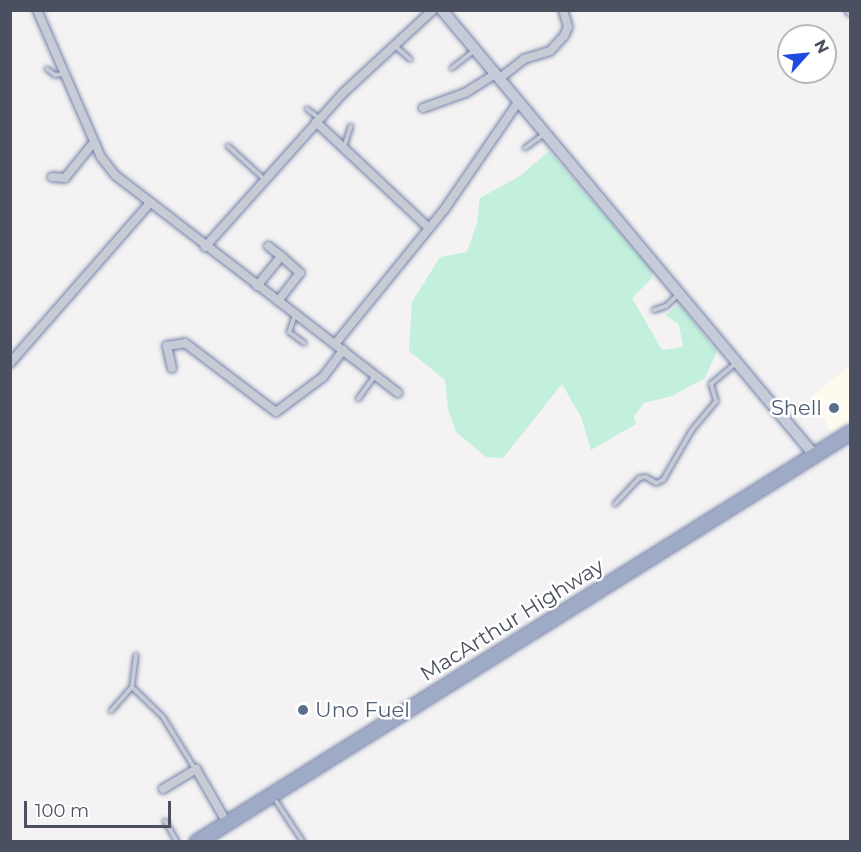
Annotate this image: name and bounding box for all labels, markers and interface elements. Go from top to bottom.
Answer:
north arrow [777,24,837,84]
text: N [810,36,833,57]
place label: Shell [771,395,822,421]
marker: Shell [827,401,841,415]
street label: MacArthur Highway [416,553,608,687]
place label: Uno Fuel [315,697,410,723]
marker: Uno Fuel [296,703,310,717]
scale bar [27,789,174,827]
text: 100 m [35,800,89,822]

